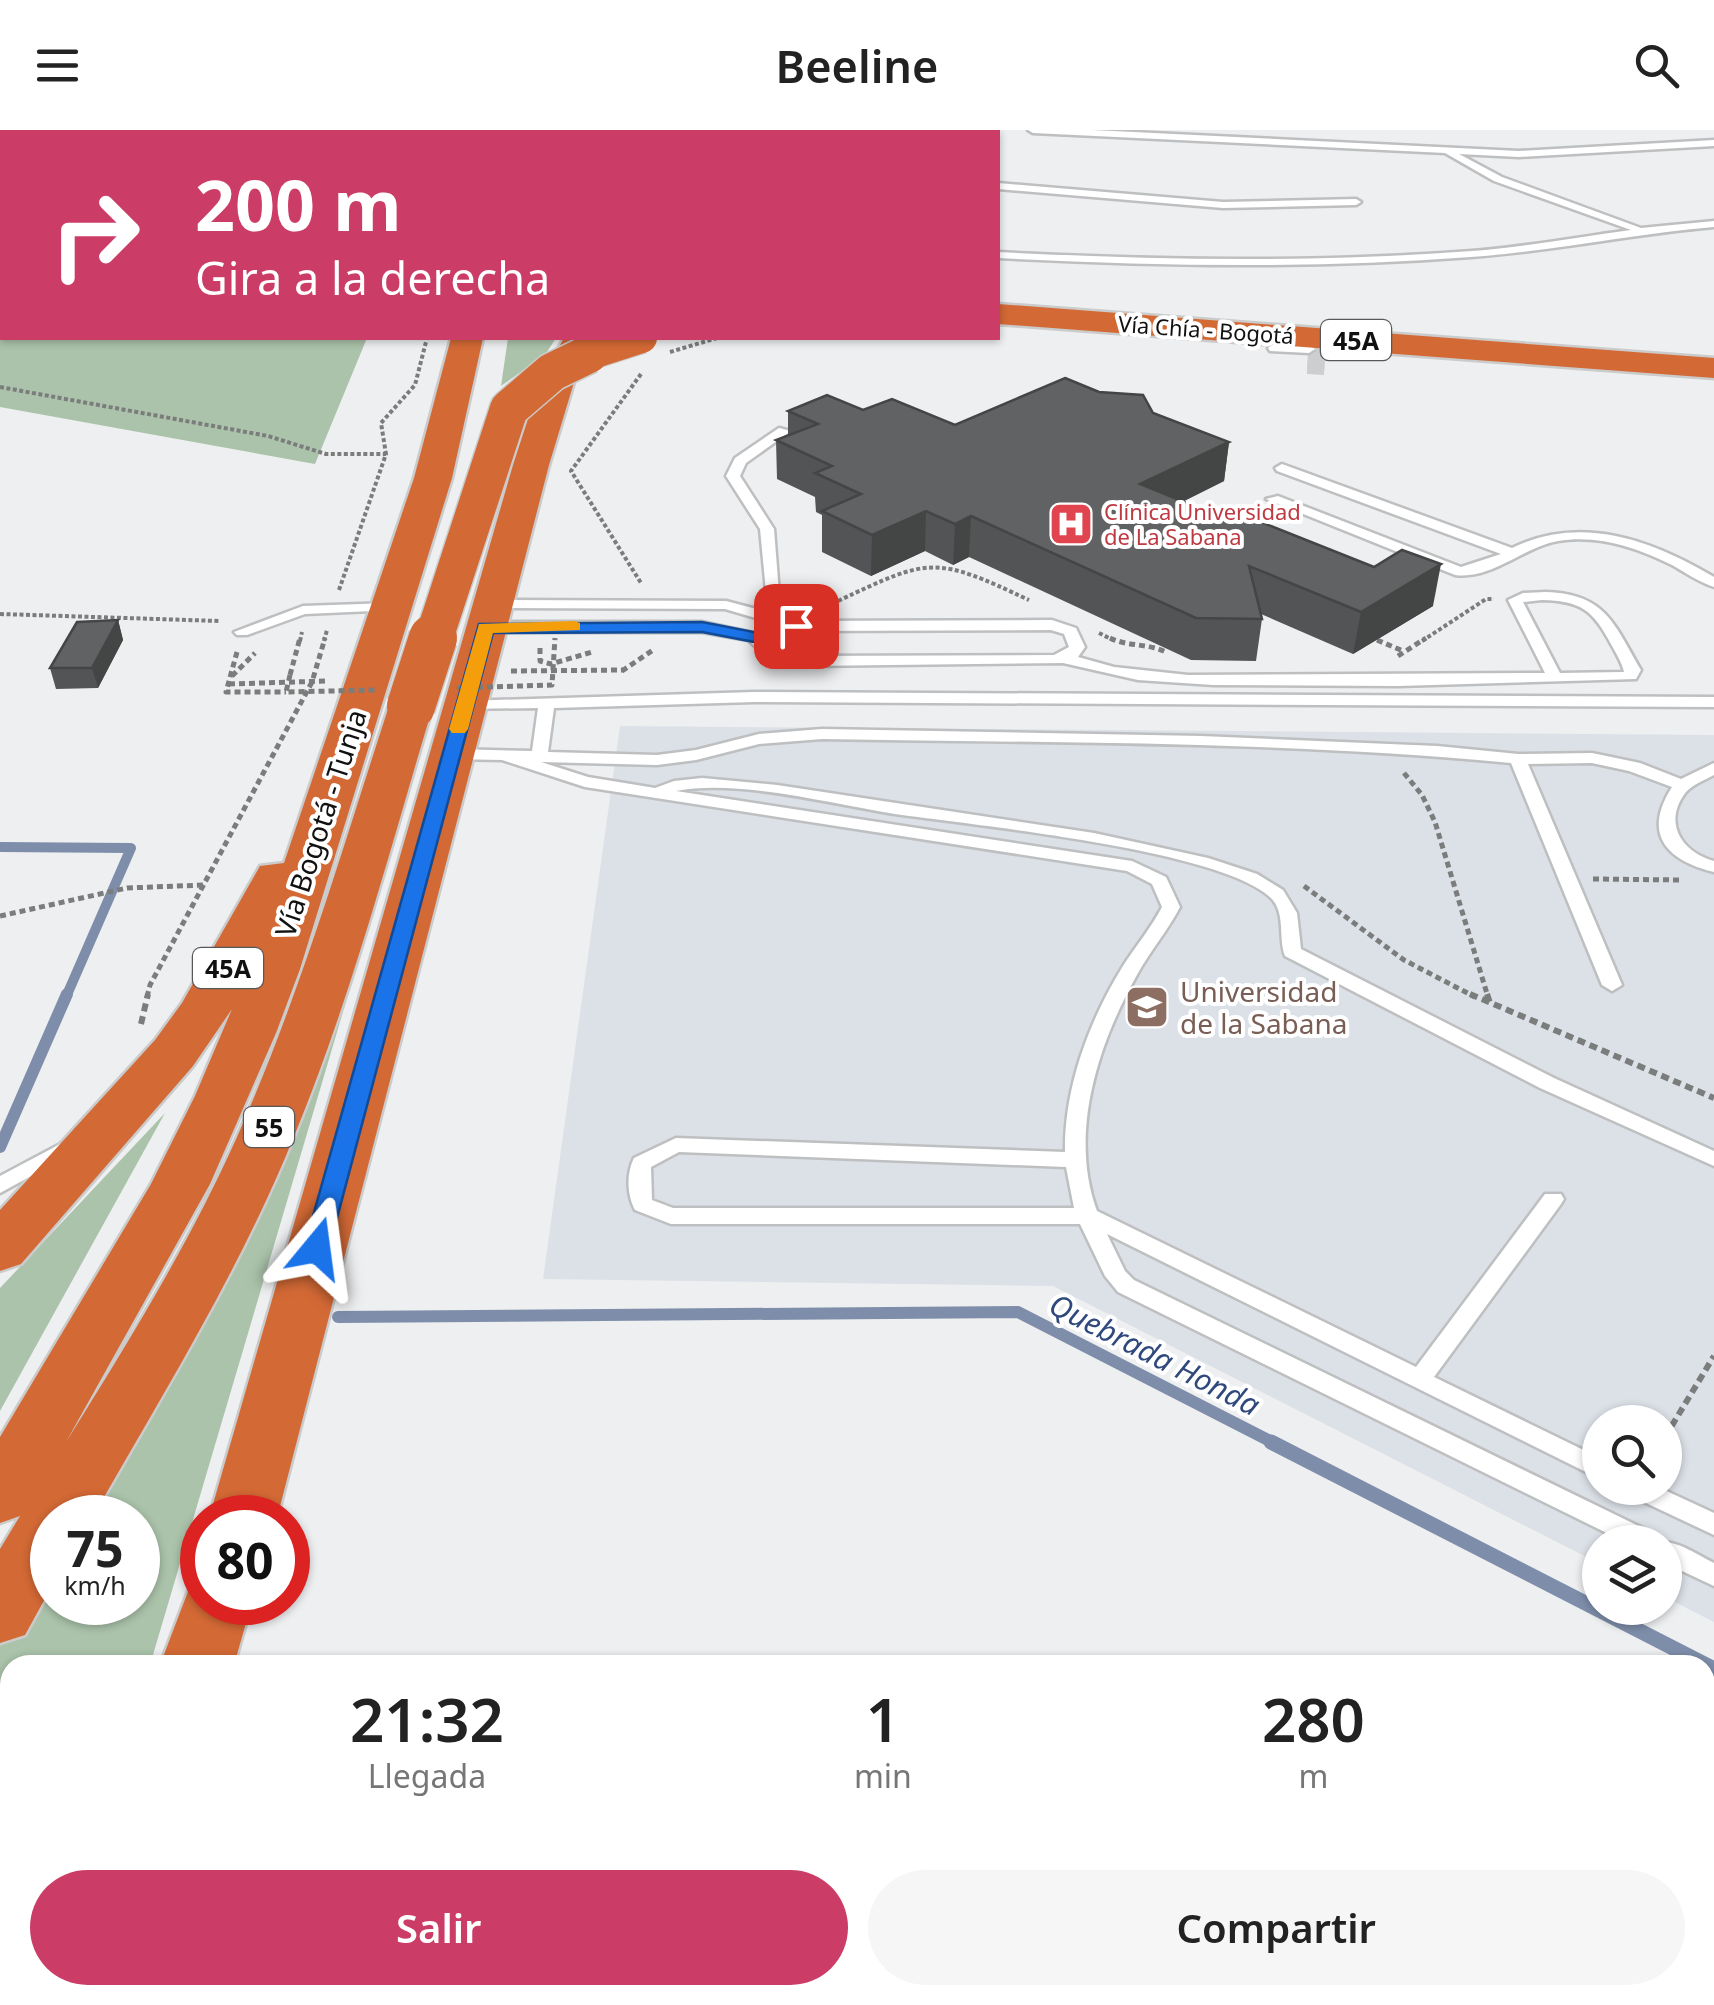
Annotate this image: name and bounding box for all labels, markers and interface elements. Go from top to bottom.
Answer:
text: Beeline [776,35,938,96]
icon: menu [30,38,85,93]
icon: search [1629,38,1684,93]
text: 200 m [195,156,402,252]
icon: right [30,170,160,300]
text: Gira a la derecha [195,247,550,308]
street label: Vía Chía - Bogotá [1117,308,1295,350]
road number: 45A [1321,320,1391,360]
place label: Clínica Universidad de La Sabana [1104,496,1301,551]
hospital icon: Clínica Universidad de La Sabana [1048,501,1094,547]
pin [754,584,839,669]
icon: arrive [769,599,824,654]
street label: Vía Bogotá - Tunja [265,704,375,942]
road number: 45A [193,948,263,988]
place label: Universidad de la Sabana [1180,972,1348,1042]
school or university icon: Universidad de la Sabana [1124,984,1170,1030]
road number: 55 [244,1107,294,1147]
position arrow [265,1196,369,1300]
water label: Quebrada Honda [1043,1283,1267,1425]
map controls [1582,1405,1682,1625]
button: search [1582,1405,1682,1505]
speed limit sign: 80 [180,1495,310,1625]
text: 75 [66,1514,124,1582]
button: layers [1582,1525,1682,1625]
text: km/h [64,1568,126,1602]
text: 21:32 [350,1678,504,1760]
text: 1 [866,1678,900,1760]
text: 280 [1262,1678,1365,1760]
text: Llegada [368,1754,486,1797]
text: min [854,1754,912,1797]
text: m [1298,1754,1328,1797]
button: Salir [30,1870,848,1985]
button: Compartir [868,1870,1685,1985]

